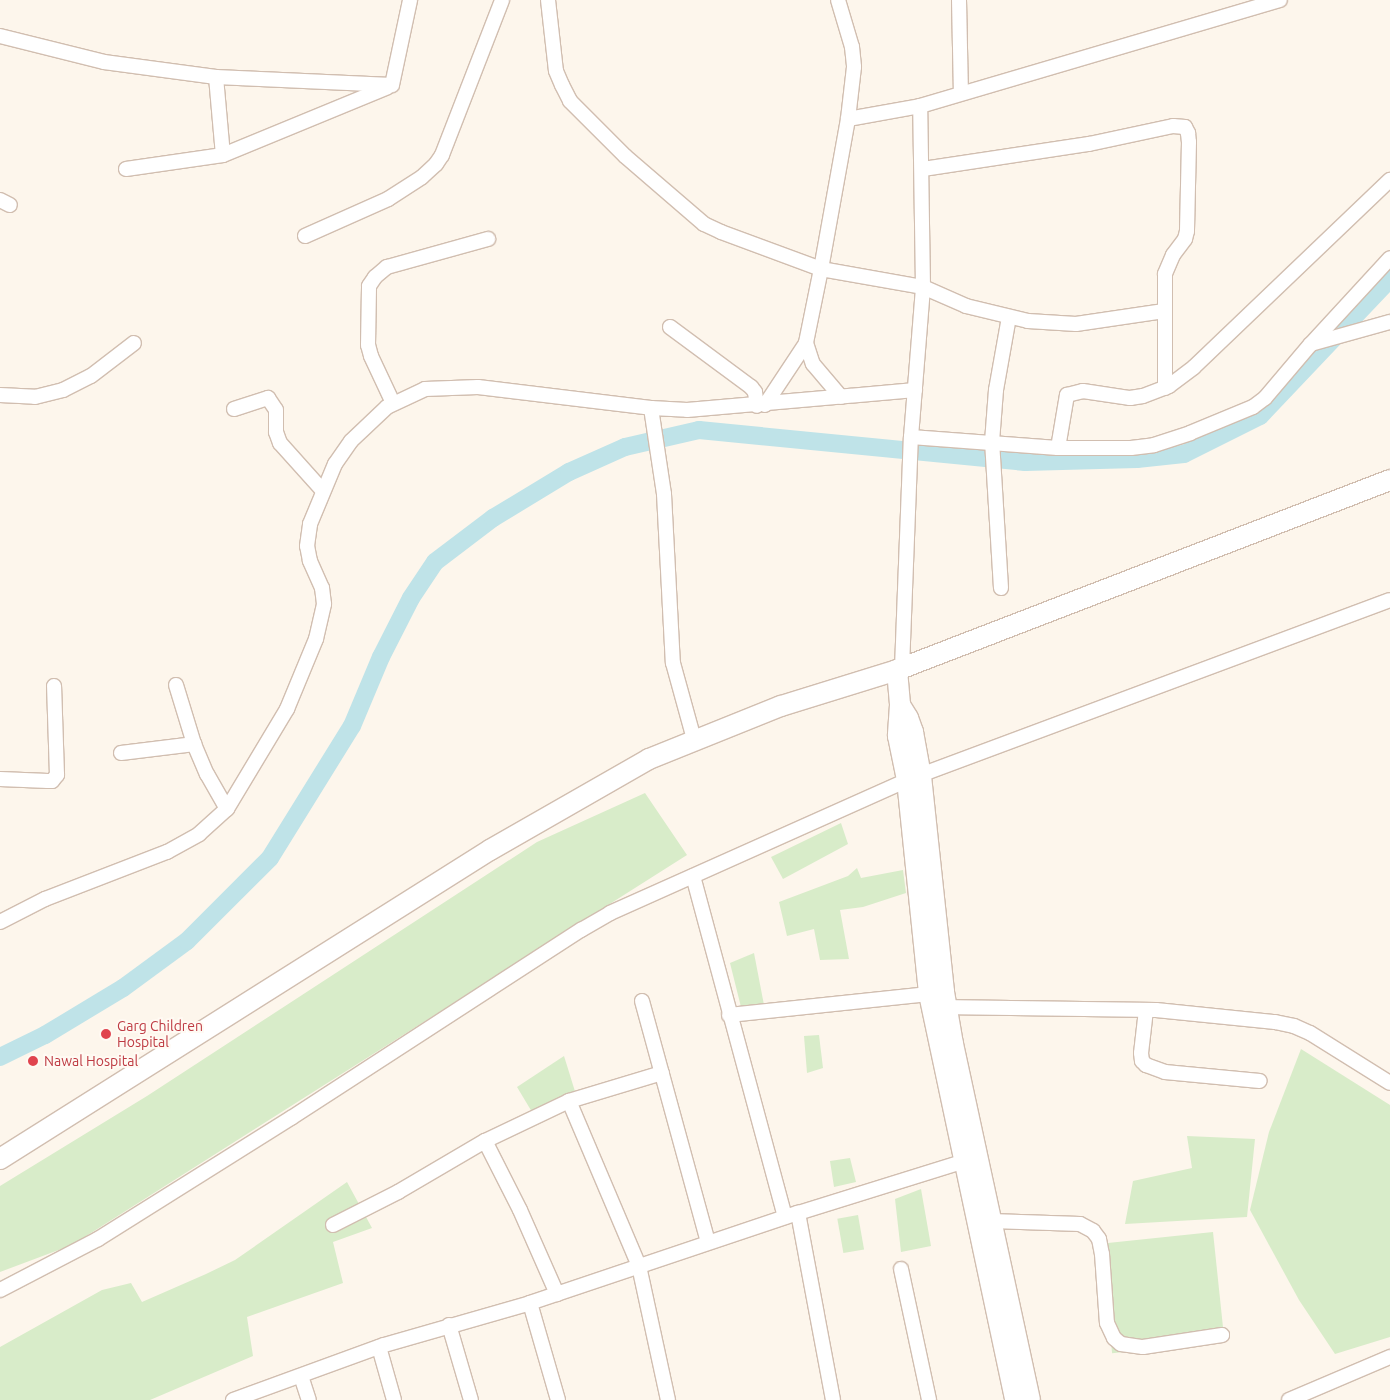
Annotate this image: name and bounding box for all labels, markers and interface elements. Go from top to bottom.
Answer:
place label: Garg Children Hospital [117,1018,203,1050]
marker: Garg Children Hospital [99,1027,113,1041]
place label: Nawal Hospital [44,1053,138,1069]
marker: Nawal Hospital [26,1054,40,1068]

